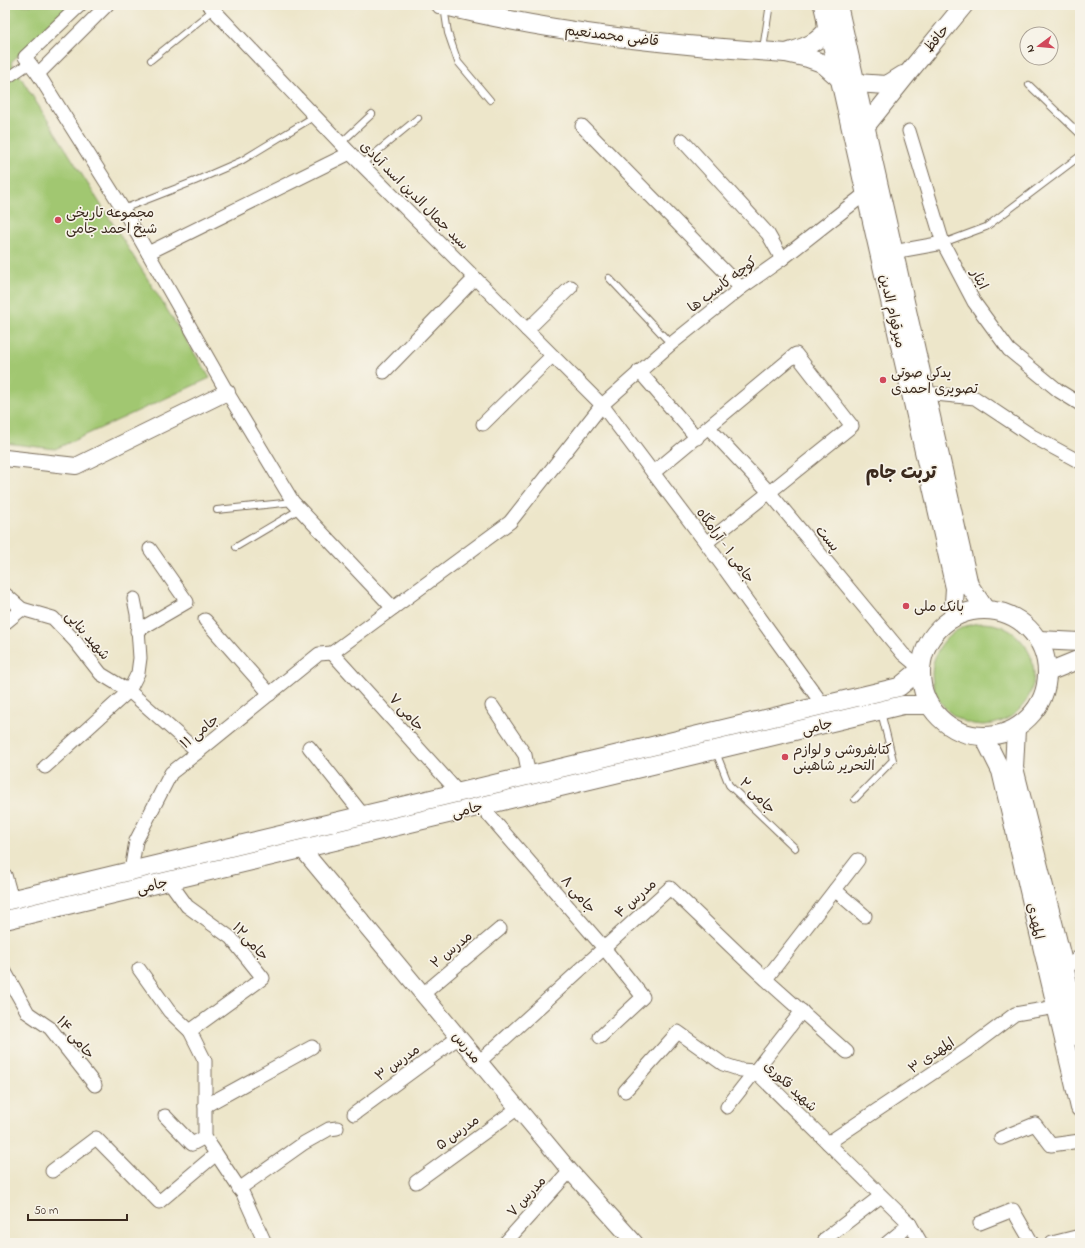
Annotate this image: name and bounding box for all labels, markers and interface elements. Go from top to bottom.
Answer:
street label: قاضی محمدنعیم [564,20,660,53]
street label: حافظ [919,20,955,57]
north arrow [1019,26,1059,66]
text: N [1022,43,1039,54]
street label: سید جمال الدین اسد آبادی [355,137,473,255]
place label: مجموعه تاریخی شیخ احمد جامی [66,203,157,240]
marker: مجموعه تاریخی شیخ احمد جامی [53,215,63,225]
street label: کوچه کاسب ها [684,252,762,318]
street label: ایثار [964,265,993,294]
street label: میرقوام الدین [873,272,910,350]
place label: یدکی صوتی تصویری احمدی [891,363,979,400]
marker: یدکی صوتی تصویری احمدی [878,375,888,385]
district label: تربت جام [866,461,937,487]
street label: جامی ۱ - آرامگاه [690,504,759,588]
street label: پست [810,521,844,557]
place label: بانک ملی [914,597,964,618]
marker: بانک ملی [901,601,911,611]
street label: شهید بنایی [59,607,114,665]
street label: جامی ۷ [383,689,429,737]
street label: جامی ۱۱ [176,710,224,754]
street label: جامی [800,713,835,741]
place label: کتابفروشی و لوازم التحریر شاهینی [793,740,892,777]
marker: کتابفروشی و لوازم التحریر شاهینی [780,752,790,762]
street label: جامی ۲ [734,773,780,819]
street label: جامی [450,797,485,824]
street label: جامی ۸ [555,871,600,919]
street label: جامی [135,873,170,900]
street label: مدرس ۴ [610,874,662,924]
street label: المهدی [1020,901,1049,942]
street label: جامی۱۲ [227,918,273,966]
street label: مدرس ۲ [426,926,478,974]
street label: جامی ۱۴ [51,1012,99,1064]
street label: مدرس [446,1027,486,1069]
street label: المهدی ۳ [904,1033,959,1079]
street label: مدرس ۳ [371,1040,425,1087]
street label: شهید فکوری [758,1057,822,1118]
street label: مدرس ۵ [432,1110,484,1156]
street label: مدرس ۷ [503,1171,552,1223]
scale bar [28,1196,127,1222]
text: 50 m [34,1202,58,1220]

